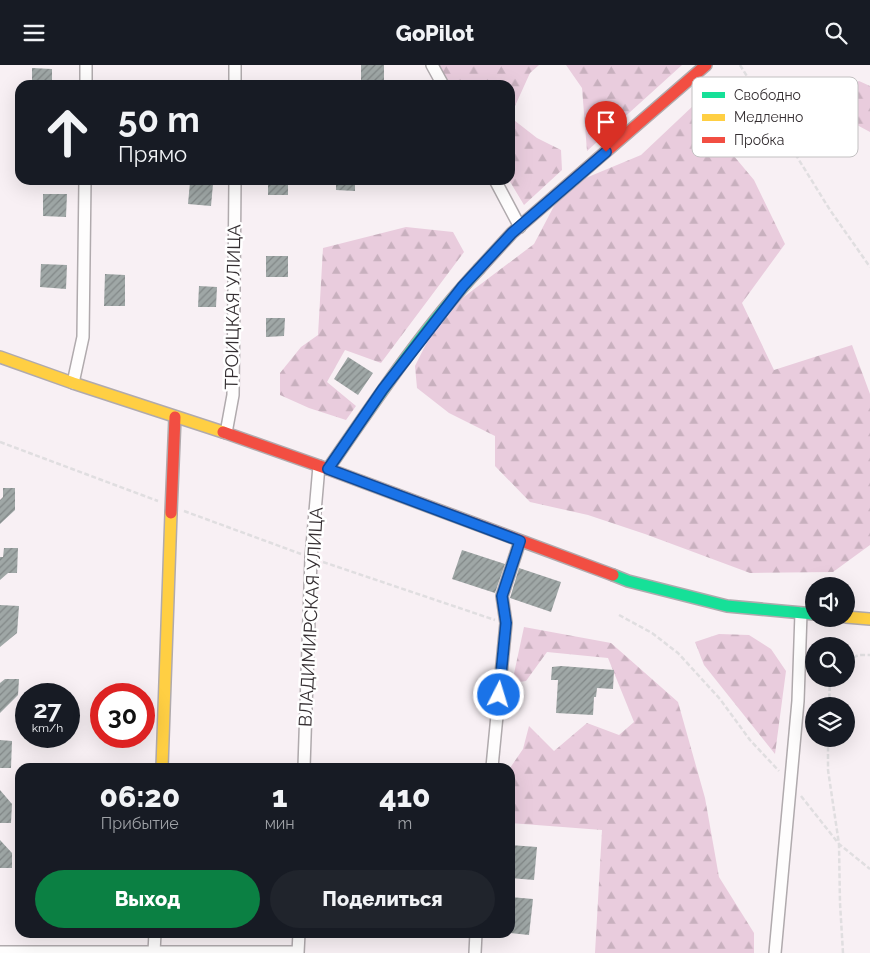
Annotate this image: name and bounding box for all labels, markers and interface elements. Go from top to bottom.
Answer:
icon: menu [20,19,48,47]
icon: search [822,19,850,47]
text: GoPilot [396,20,474,46]
legend [692,77,858,157]
text: Свободно [734,87,801,103]
text: 50 m [118,99,200,140]
icon: ahead [35,100,100,165]
pin [585,101,627,152]
icon: arrive [592,108,620,136]
text: Медленно [734,109,803,125]
text: Пробка [734,132,784,148]
text: Прямо [118,141,187,167]
street label: ТРОИЦКАЯ УЛИЦА [221,224,244,390]
street label: ВЛАДИМИРСКАЯ УЛИЦА [294,506,327,728]
map controls [805,577,855,747]
button: sound [805,577,855,627]
button: search [805,637,855,687]
position arrow [472,668,524,720]
speed limit sign: 30 [90,683,155,748]
text: 27 [33,694,62,724]
button: layers [805,697,855,747]
text: km/h [32,721,63,735]
text: 06:20 [99,779,180,814]
text: 1 [272,779,287,814]
text: 410 [379,779,430,814]
text: Прибытие [101,814,179,833]
text: мин [265,814,295,833]
text: m [397,814,412,833]
button: Выход [35,870,260,928]
button: Поделиться [270,870,495,928]

